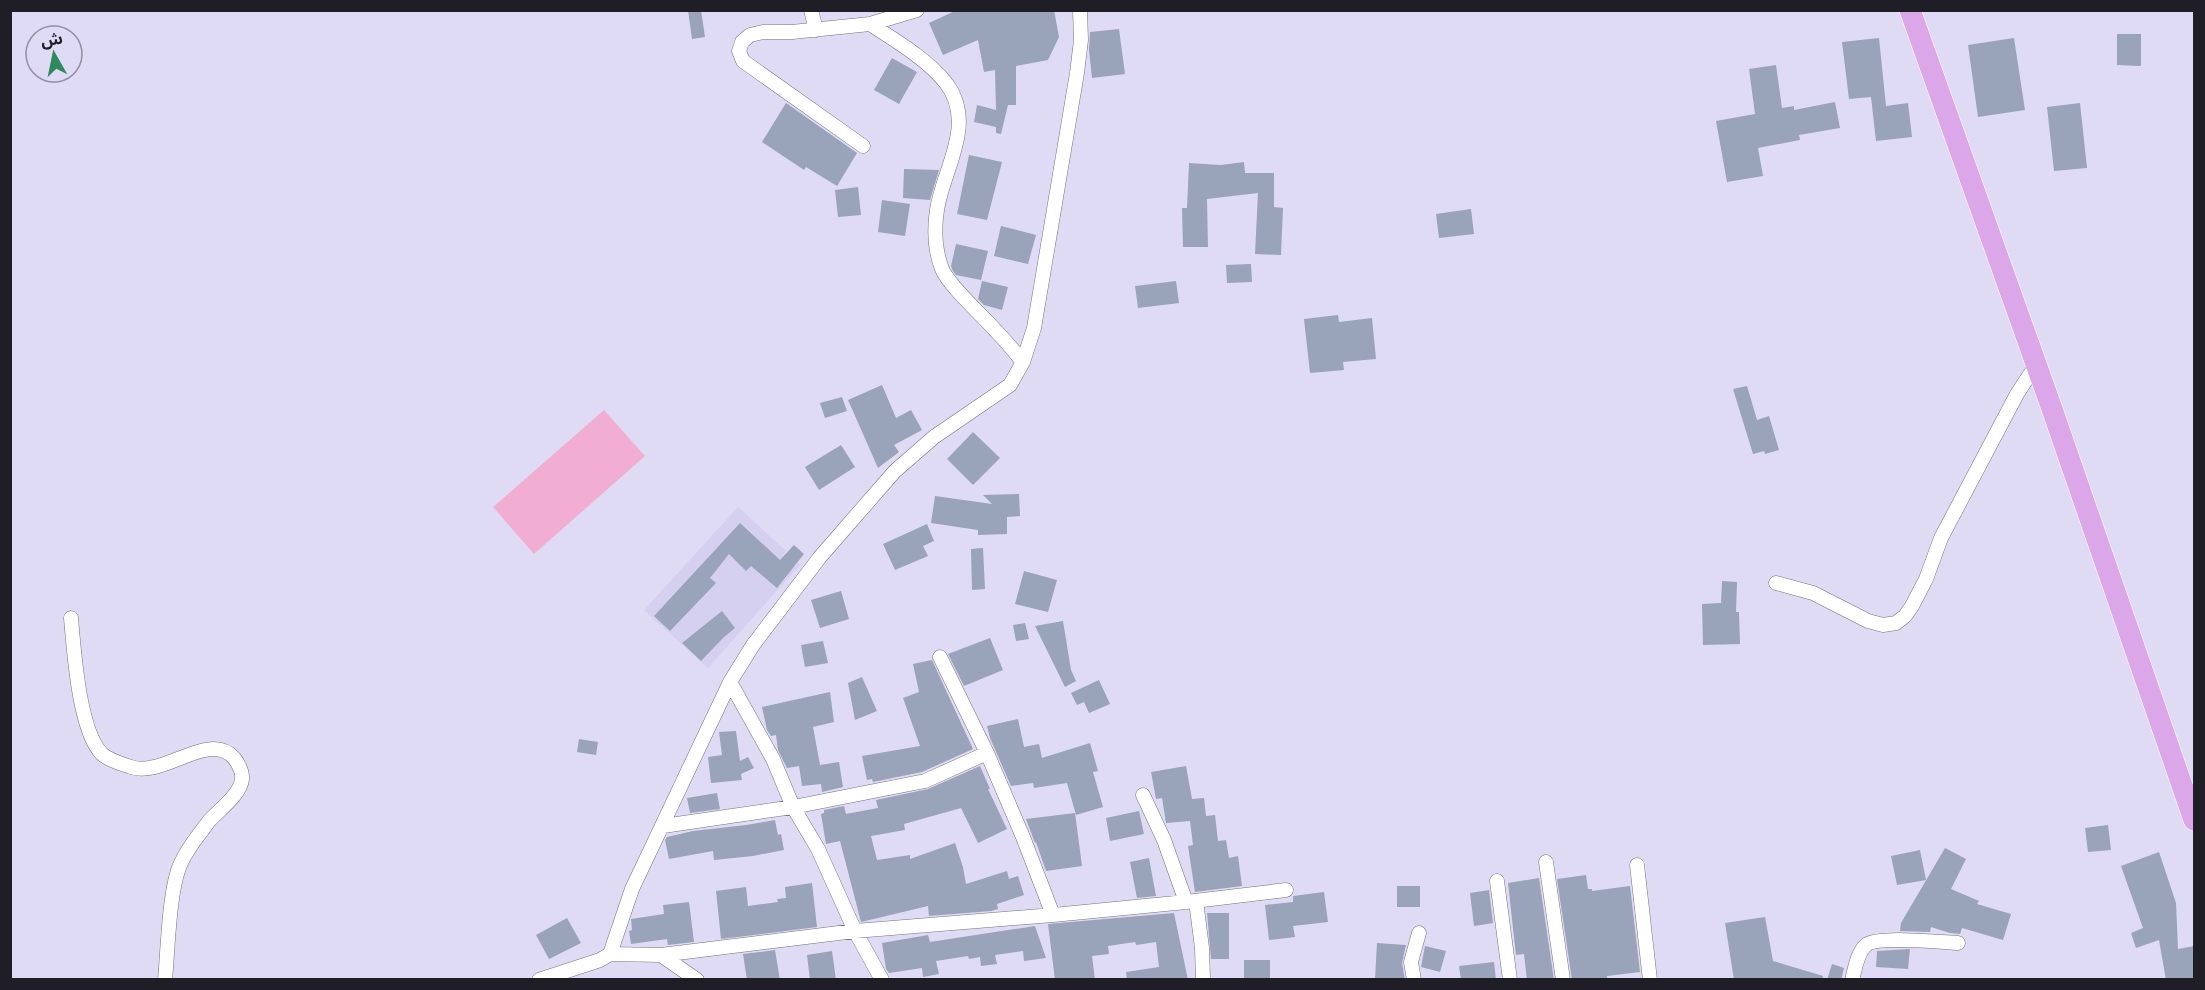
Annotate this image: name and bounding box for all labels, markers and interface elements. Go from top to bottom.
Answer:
north arrow [24,24,84,84]
text: ش [39,27,64,52]

